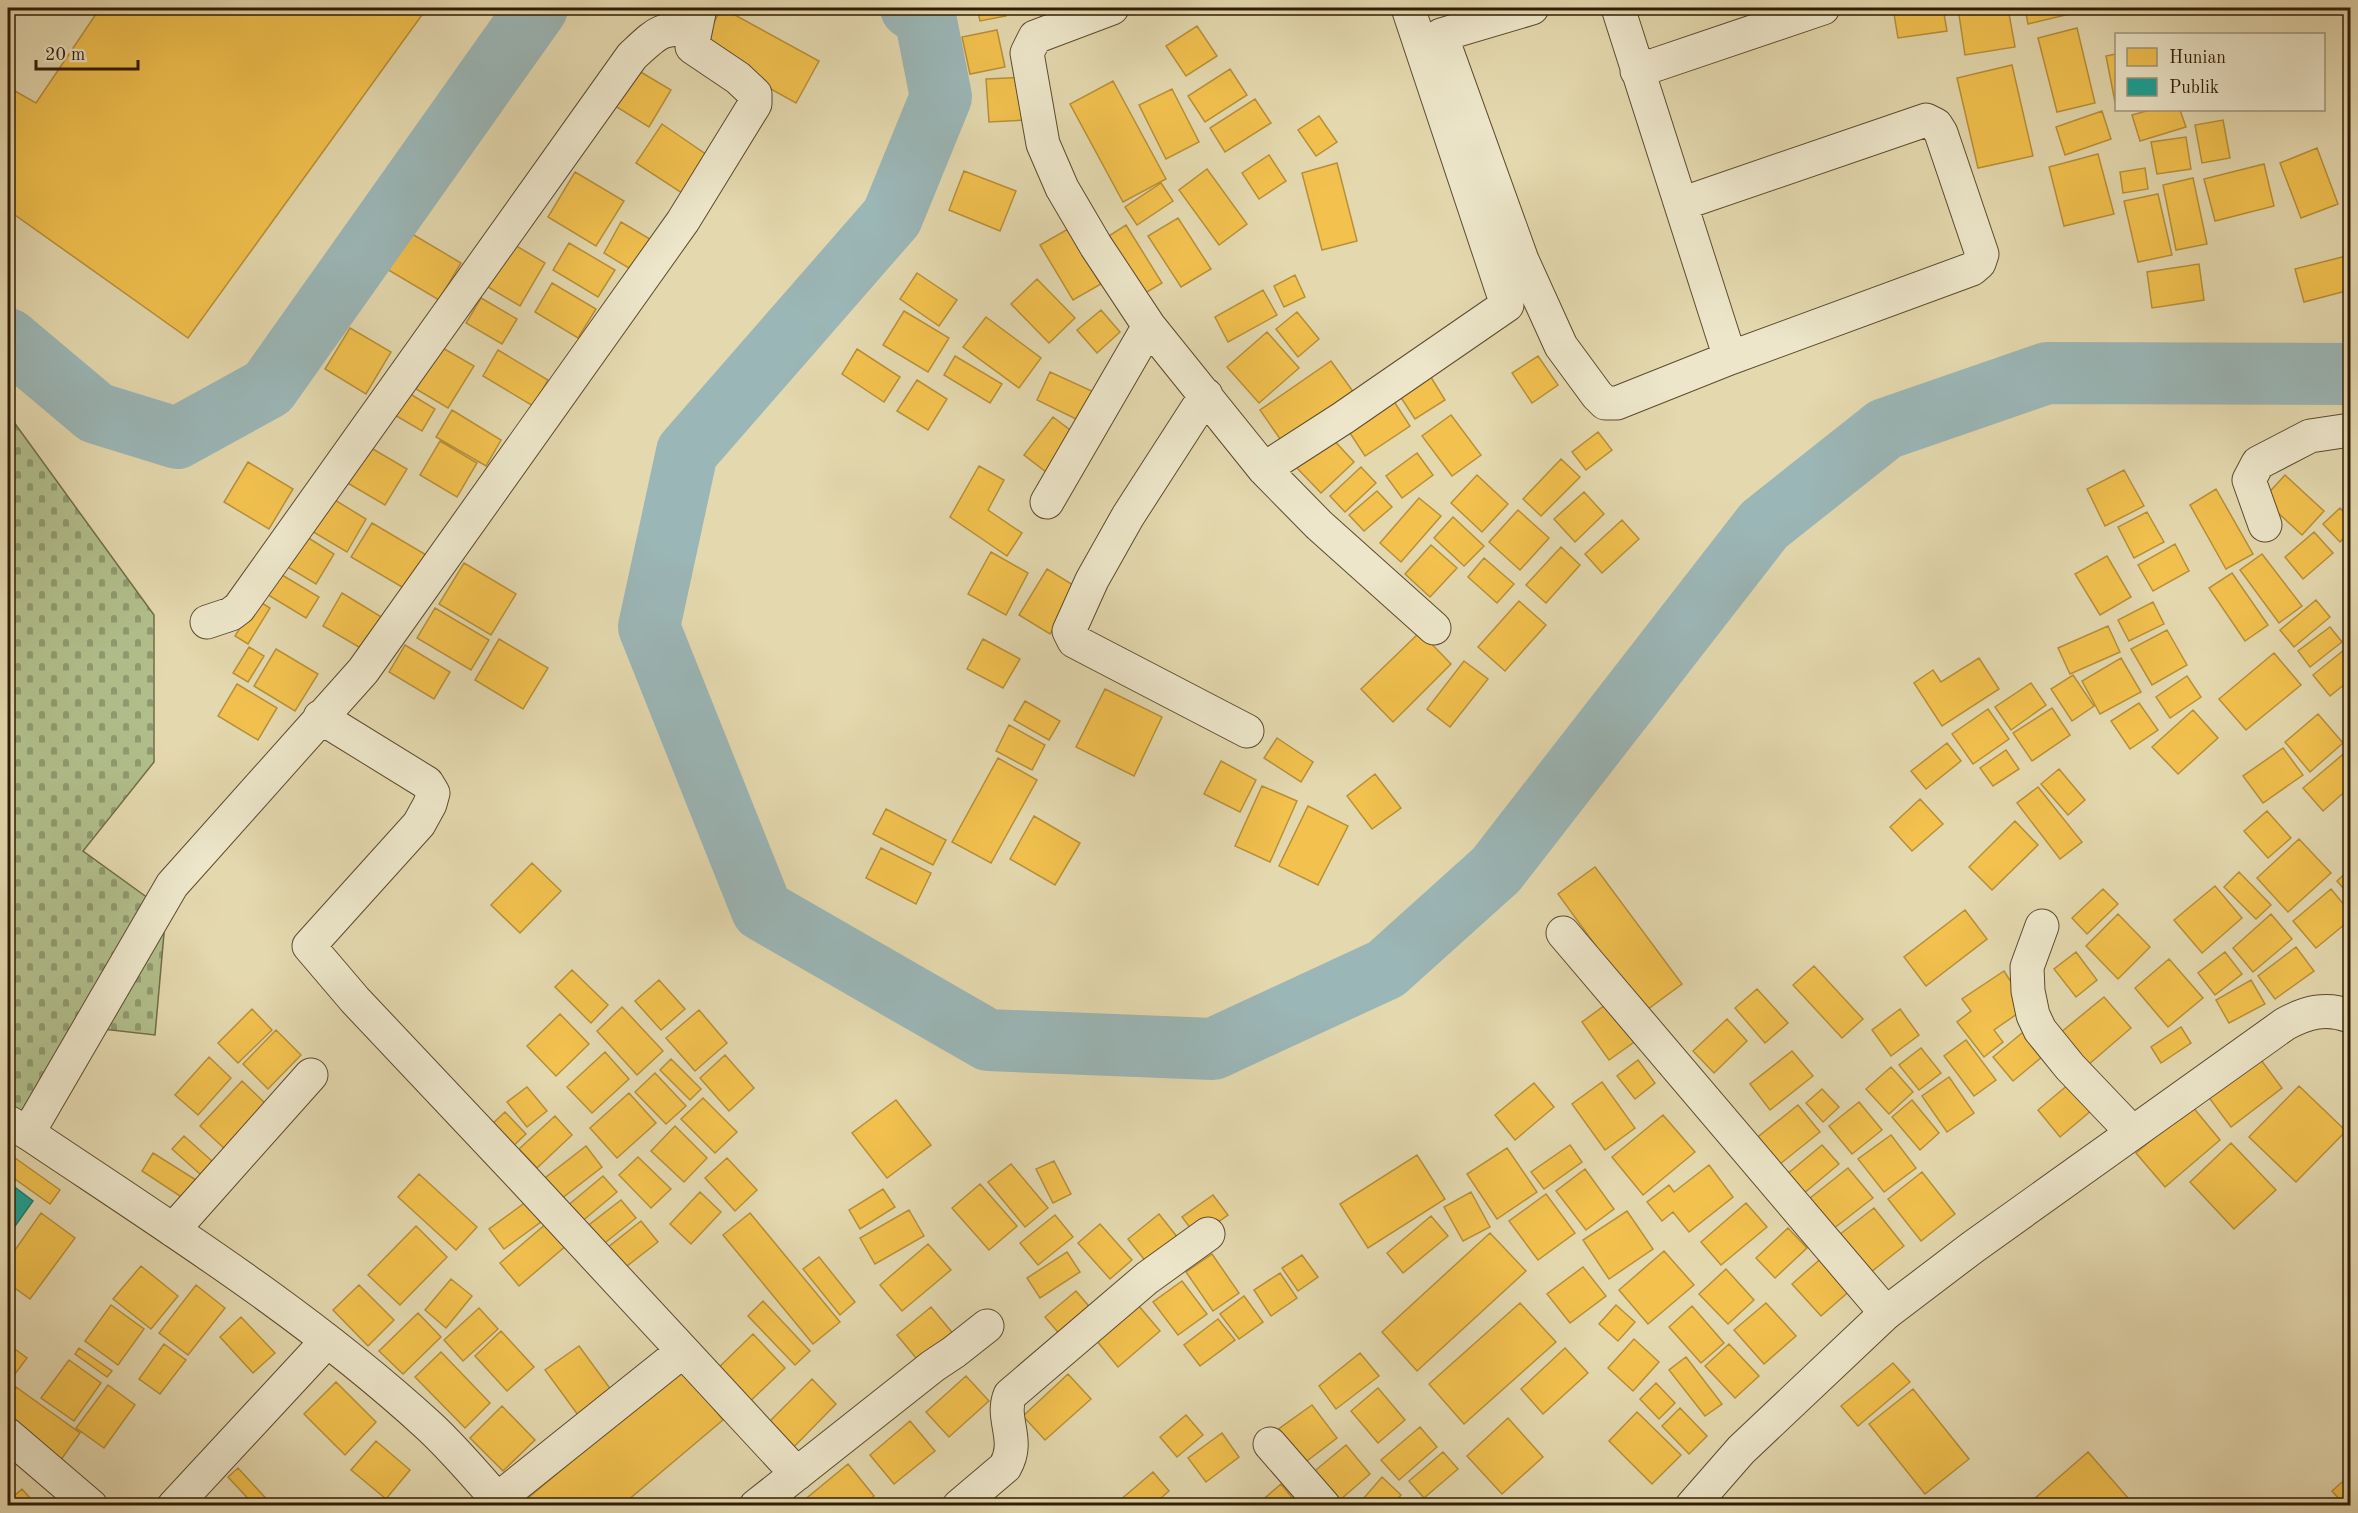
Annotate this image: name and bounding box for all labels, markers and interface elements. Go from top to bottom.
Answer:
scale bar [36,33,138,71]
legend [2115,33,2325,111]
text: 20 m [45,46,85,64]
text: Hunian [2169,49,2226,67]
text: Publik [2169,79,2219,97]

